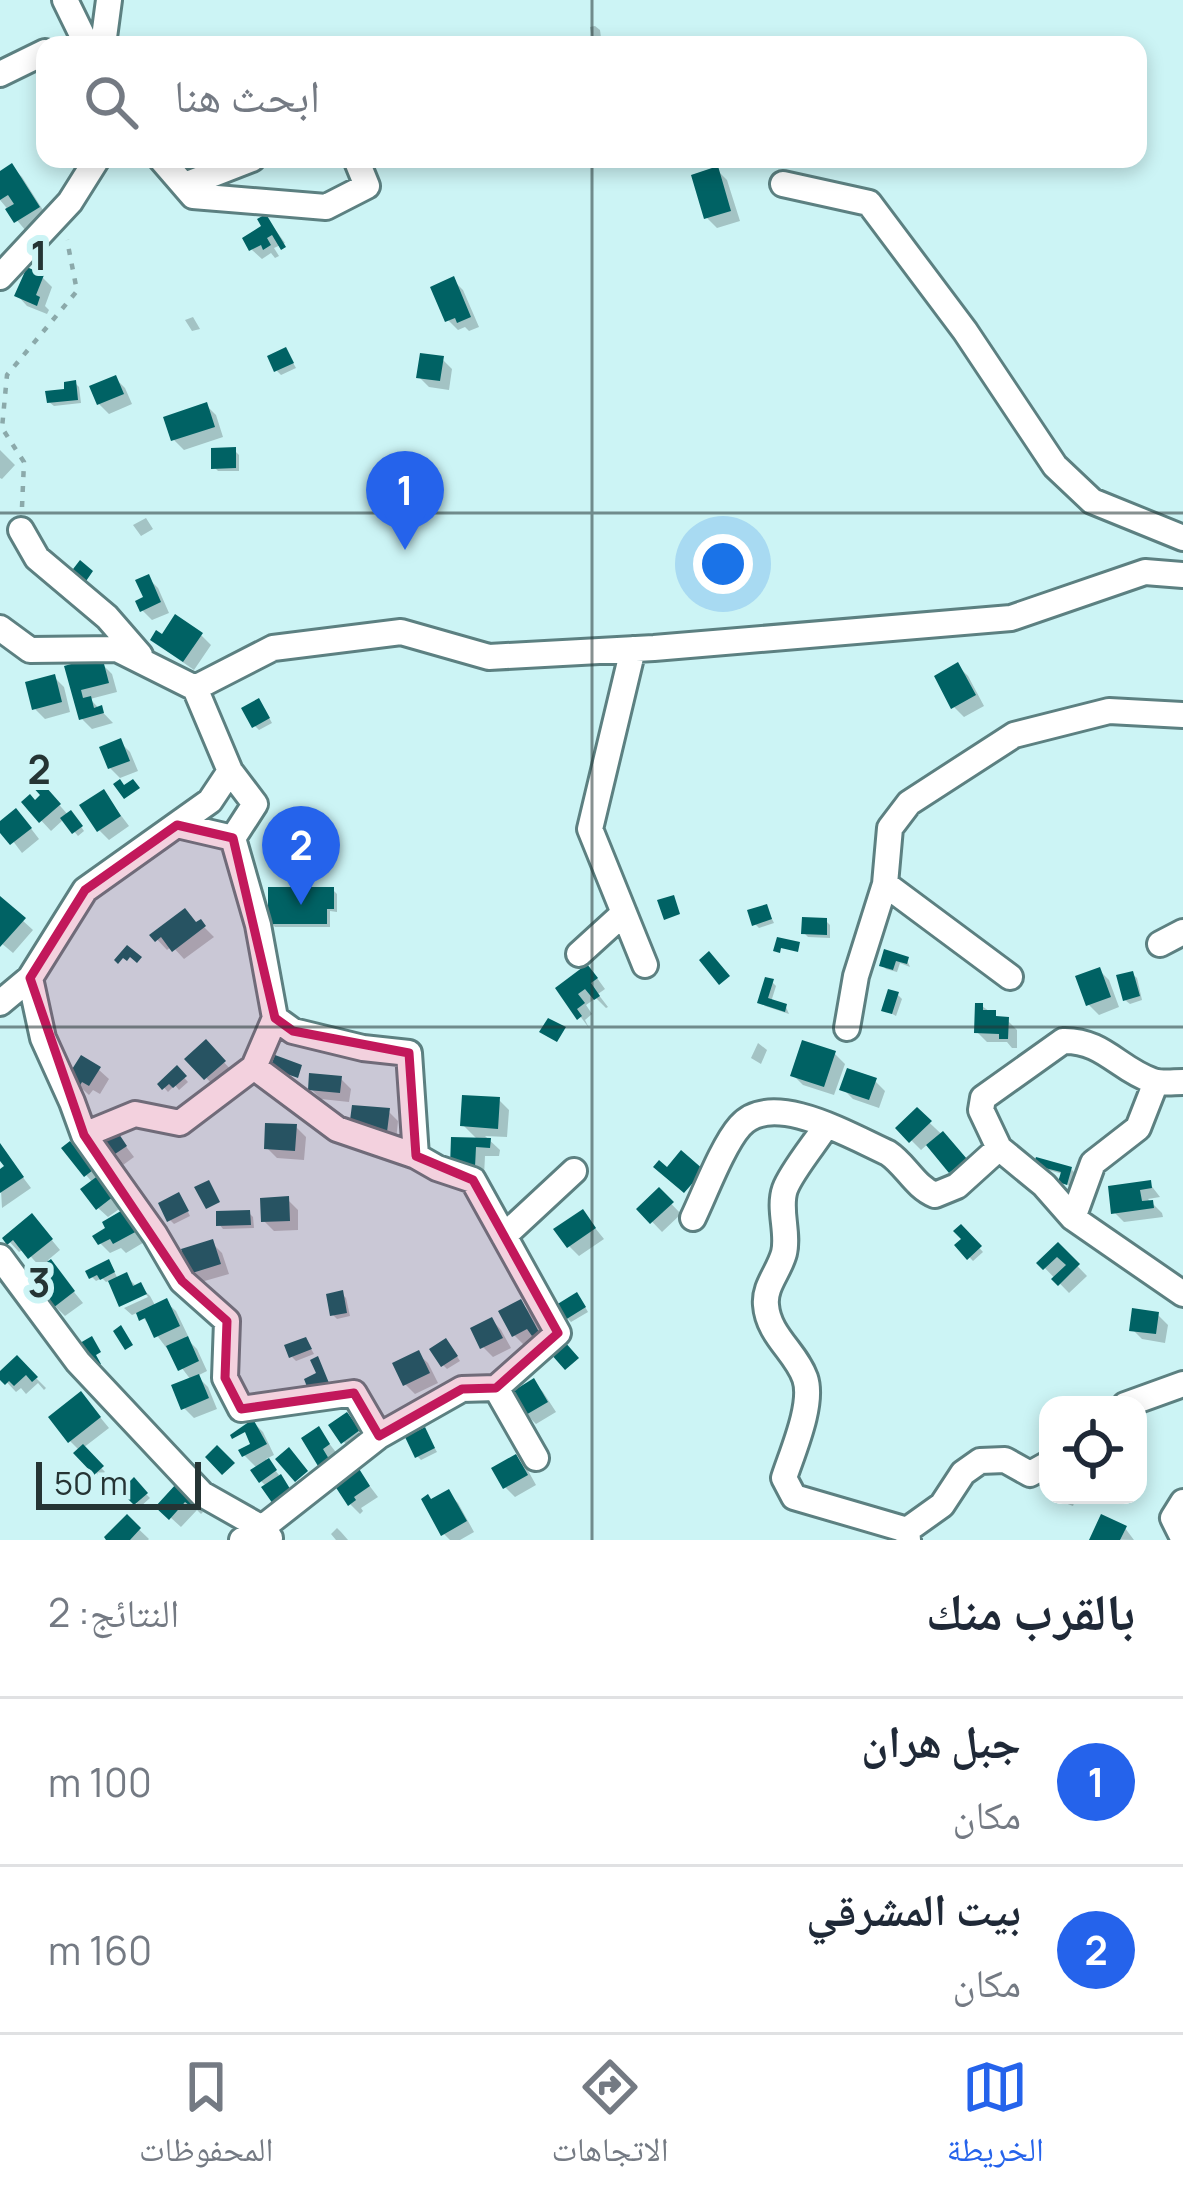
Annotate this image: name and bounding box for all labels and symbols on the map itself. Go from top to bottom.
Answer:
text: 1 [30,228,48,282]
pin: 1 [366,451,444,550]
your location [693,534,753,594]
text: 2 [27,742,51,796]
pin: 2 [262,806,340,905]
text: 3 [28,1255,50,1309]
scale bar [36,1456,201,1509]

